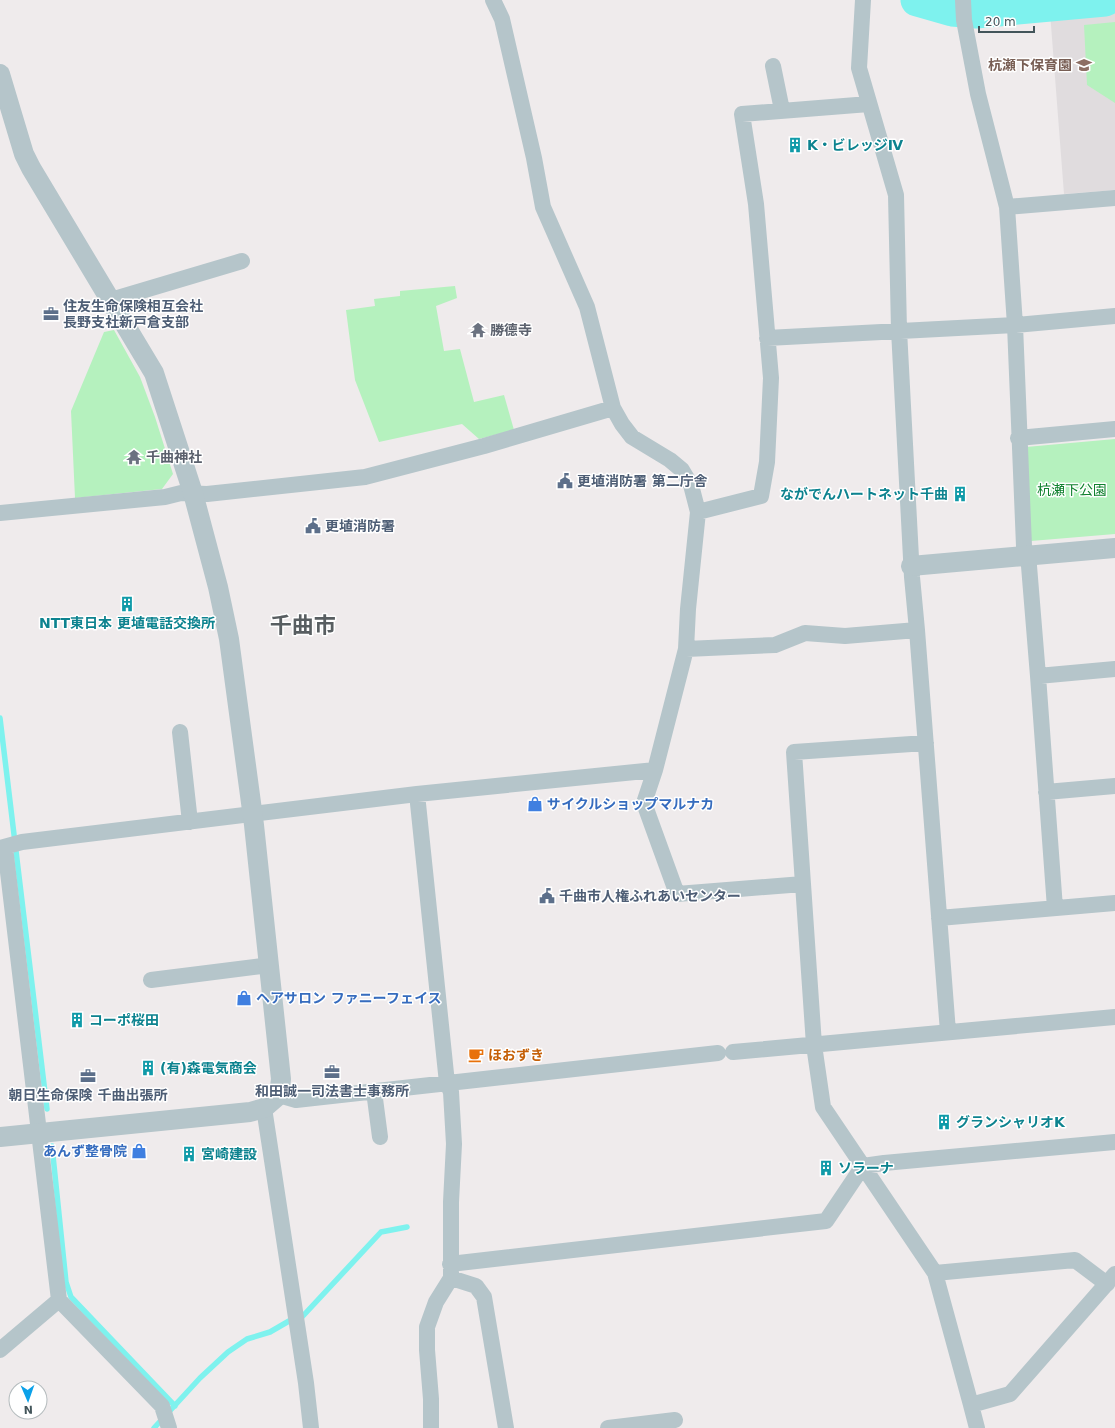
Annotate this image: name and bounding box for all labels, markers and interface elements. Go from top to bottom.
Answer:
scale bar [979,8,1034,34]
text: 20 m [985,15,1016,29]
school or university icon: 杭瀬下保育園 [1075,56,1093,74]
place label: 杭瀬下保育園 [988,57,1072,73]
building icon: K・ビレッジⅣ [786,136,804,154]
place label: K・ビレッジⅣ [807,137,904,153]
place label: 住友生命保険相互会社 長野支社新戸倉支部 [63,298,203,330]
office icon: 住友生命保険相互会社 長野支社新戸倉支部 [42,305,60,323]
temple icon: 勝德寺 [469,321,487,339]
place label: 勝德寺 [490,322,532,338]
temple icon: 千曲神社 [125,448,143,466]
place label: 千曲神社 [146,449,202,465]
public building icon: 更埴消防署 第二庁舎 [556,472,574,490]
place label: 更埴消防署 第二庁舎 [577,473,708,489]
park label: 杭瀬下公園 [1037,482,1107,498]
building icon: ながでんハートネット千曲 [951,485,969,503]
place label: ながでんハートネット千曲 [780,486,948,502]
public building icon: 更埴消防署 [304,517,322,535]
place label: 更埴消防署 [325,518,395,534]
building icon: NTT東日本 更埴電話交換所 [118,595,136,613]
district label: 千曲市 [270,613,336,638]
place label: NTT東日本 更埴電話交換所 [39,615,215,631]
shop icon: サイクルショップマルナカ [526,795,544,813]
place label: サイクルショップマルナカ [547,796,714,812]
public building icon: 千曲市人権ふれあいセンター [538,887,556,905]
place label: 千曲市人権ふれあいセンター [559,888,741,904]
shop icon: ヘアサロン ファニーフェイス [235,989,253,1007]
place label: ヘアサロン ファニーフェイス [256,990,442,1006]
building icon: コーポ桜田 [68,1011,86,1029]
place label: コーポ桜田 [89,1012,159,1028]
cafe icon: ほおずき [467,1046,485,1064]
place label: ほおずき [488,1047,544,1063]
building icon: (有)森電気商会 [139,1059,157,1077]
place label: (有)森電気商会 [160,1060,257,1076]
office icon: 和田誠一司法書士事務所 [323,1063,341,1081]
office icon: 朝日生命保険 千曲出張所 [79,1067,97,1085]
place label: 和田誠一司法書士事務所 [255,1083,409,1099]
place label: 朝日生命保険 千曲出張所 [9,1087,167,1103]
building icon: グランシャリオK [935,1113,953,1131]
place label: グランシャリオK [956,1114,1066,1130]
shop icon: あんず整骨院 [130,1142,148,1160]
place label: あんず整骨院 [43,1143,127,1159]
building icon: 宮崎建設 [180,1145,198,1163]
place label: 宮崎建設 [201,1146,257,1162]
building icon: ソラーナ [817,1159,835,1177]
place label: ソラーナ [838,1160,894,1176]
north arrow [8,1380,48,1420]
text: N [23,1403,33,1416]

